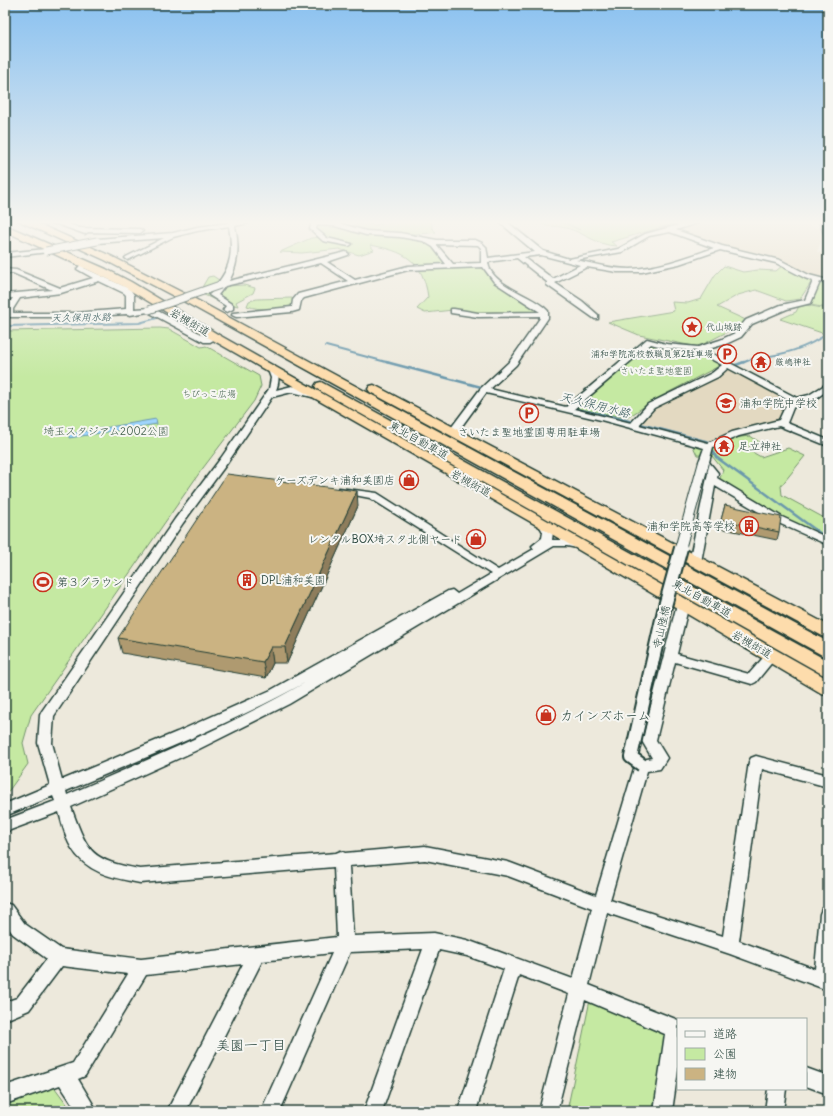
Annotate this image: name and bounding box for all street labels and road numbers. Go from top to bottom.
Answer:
street label: 岩槻街道 [167,305,213,339]
street label: 東北自動車道 [387,418,451,462]
street label: 岩槻街道 [448,466,494,500]
street label: 東北自動車道 [670,576,734,620]
street label: 寺山陸橋 [649,604,673,650]
street label: 岩槻街道 [729,627,775,661]

